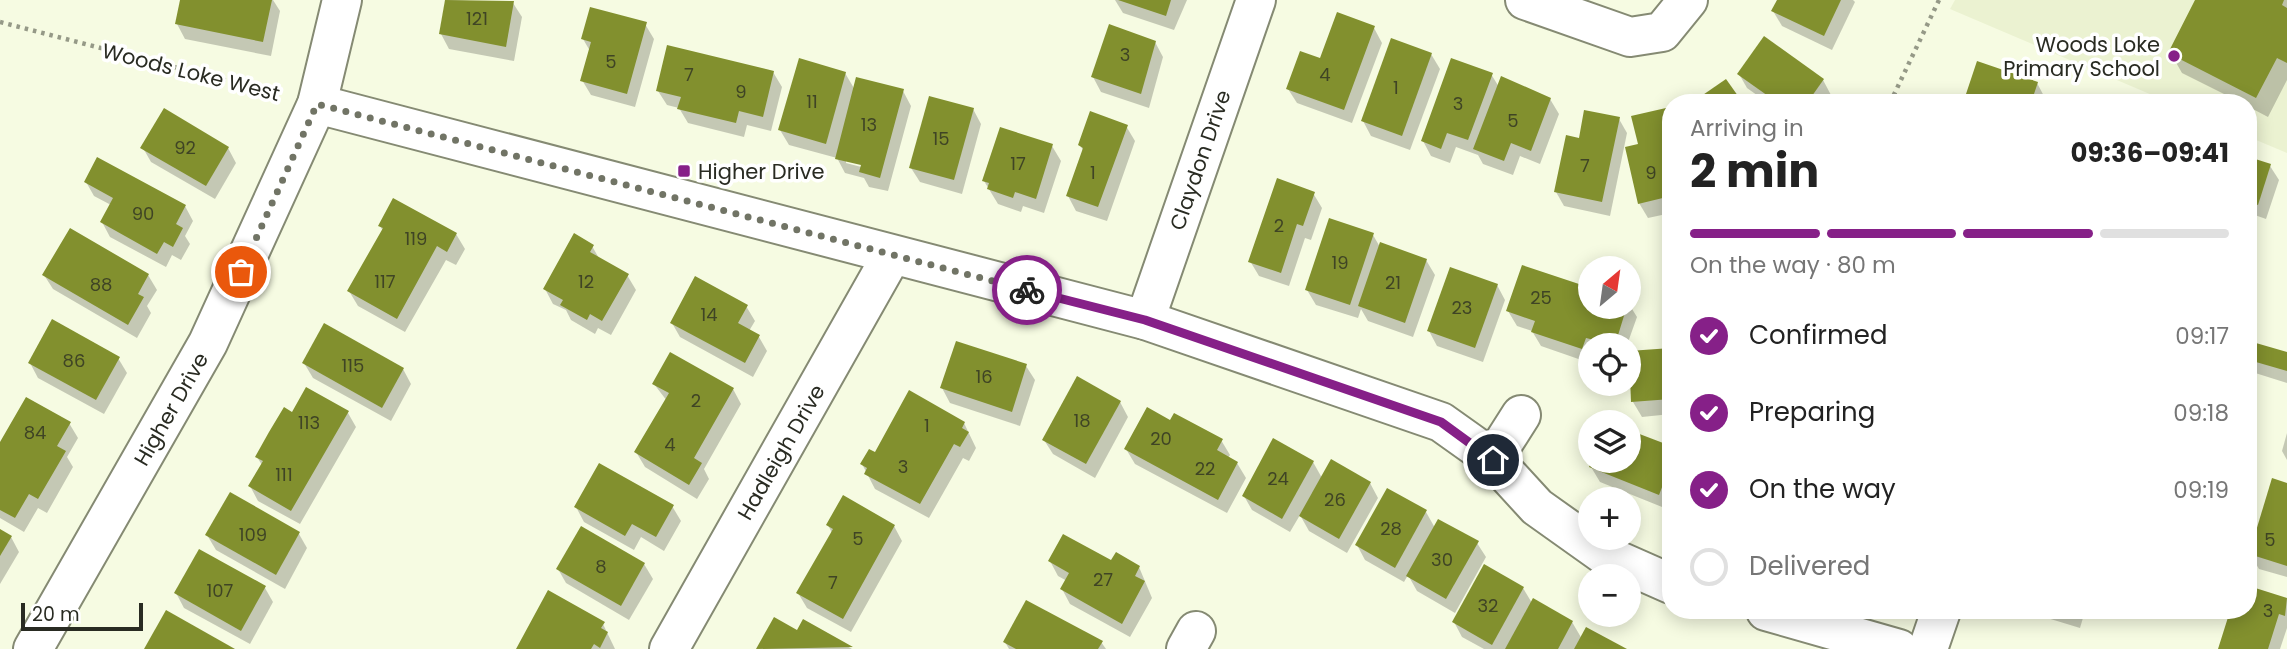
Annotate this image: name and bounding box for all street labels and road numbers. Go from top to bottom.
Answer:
street label: Woods Loke West [99,36,283,108]
street label: Claydon Drive [1162,86,1238,234]
street label: Higher Drive [127,347,215,471]
street label: Hadleigh Drive [730,379,832,525]

